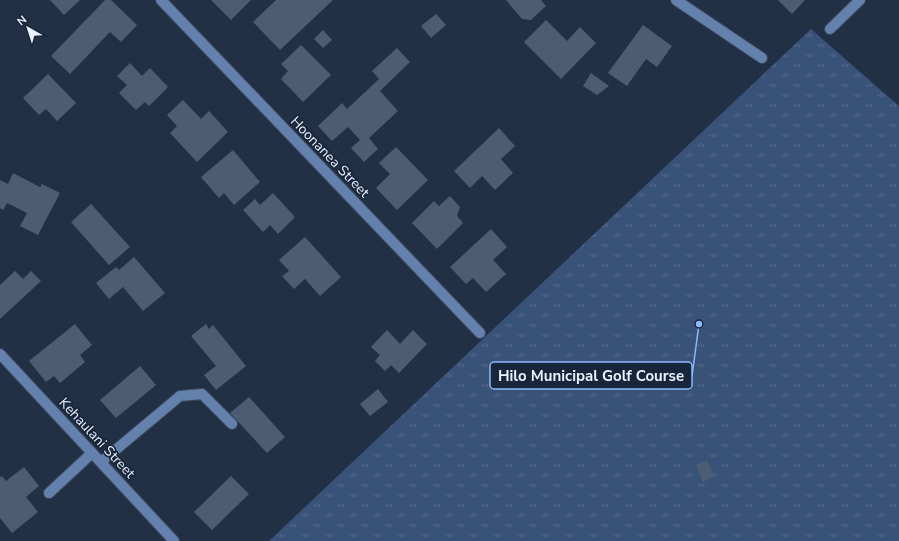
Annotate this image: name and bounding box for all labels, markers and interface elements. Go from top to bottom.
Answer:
north arrow [8,8,48,48]
text: N [14,12,30,29]
street label: Hoonanea Street [286,112,374,202]
callout: Hilo Municipal Golf Course [490,362,692,389]
text: Hilo Municipal Golf Course [498,366,684,386]
street label: Kehaulani Street [55,394,139,483]

